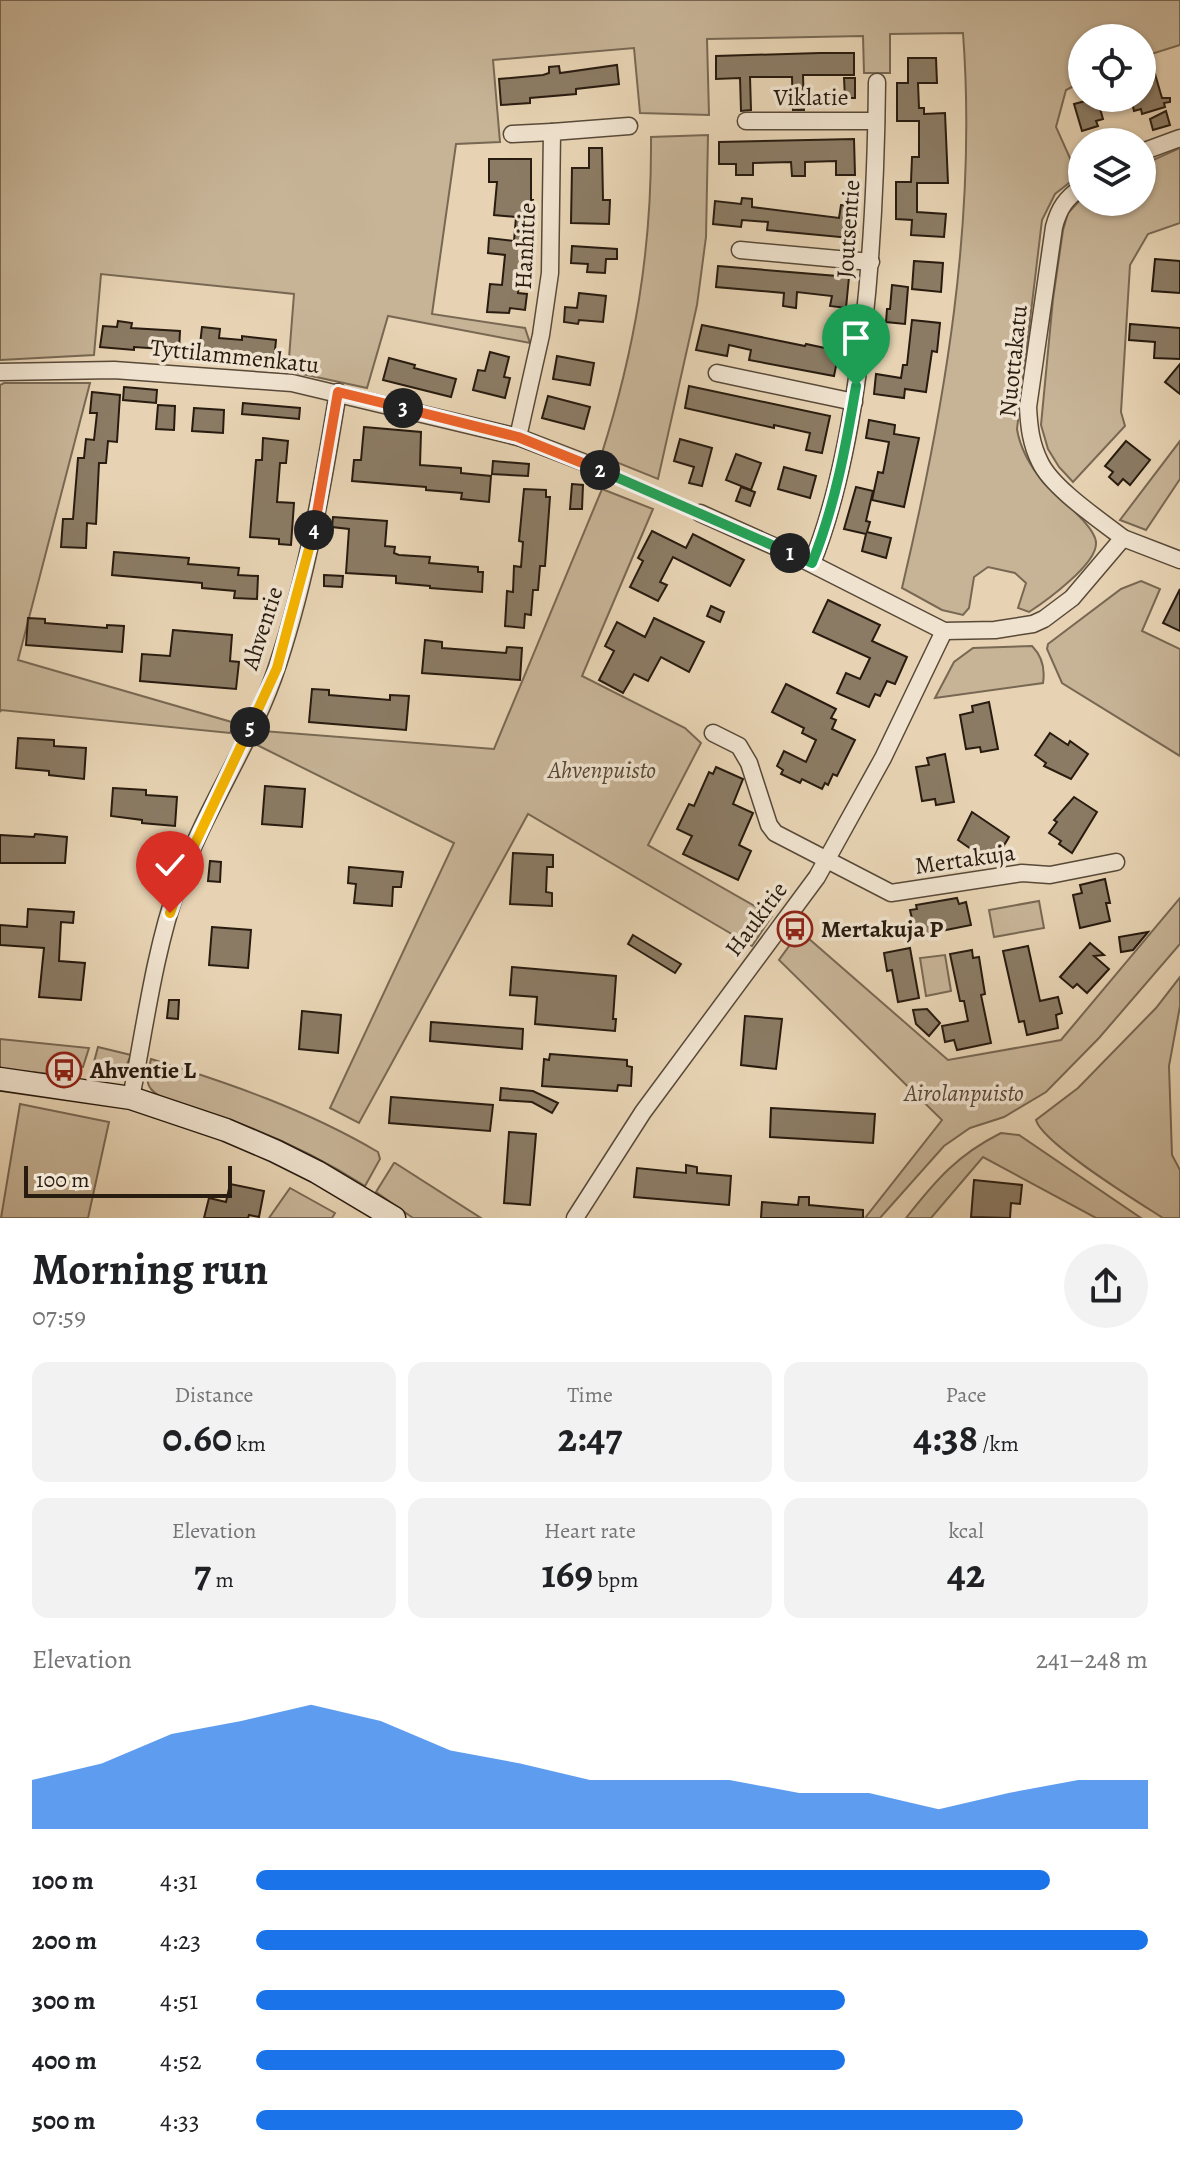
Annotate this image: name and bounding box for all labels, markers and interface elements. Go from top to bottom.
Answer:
map controls [1068,24,1156,216]
button: locate [1068,24,1156,112]
street label: Viklatie [773,81,848,113]
button: layers [1068,128,1156,216]
street label: Joutsentie [829,179,867,279]
street label: Hanhitie [507,202,543,290]
street label: Nuottakatu [991,303,1035,419]
pin [822,304,890,386]
icon: arrive [834,316,878,360]
street label: Tyttilammenkatu [149,331,321,381]
pin: 3 [383,388,423,428]
text: 3 [398,393,408,423]
pin: 2 [580,450,620,490]
text: 2 [595,455,605,485]
pin: 4 [294,510,334,550]
text: 4 [309,515,319,545]
pin: 1 [770,533,810,573]
text: 1 [786,538,794,568]
street label: Ahventie [233,582,290,675]
pin: 5 [230,707,270,747]
text: 5 [245,712,255,742]
park label: Ahvenpuisto [546,754,656,786]
pin [136,831,204,913]
street label: Mertakuja [913,836,1018,882]
icon: check [148,843,192,887]
street label: Haukitie [717,875,795,963]
bus stop icon: Mertakuja P [776,910,814,948]
place label: Mertakuja P [821,913,943,945]
bus stop icon: Ahventie L [45,1051,83,1089]
place label: Ahventie L [89,1054,196,1086]
park label: Airolanpuisto [902,1077,1024,1109]
scale bar [24,1162,232,1198]
text: 100 m [36,1165,90,1195]
text: Morning run [32,1239,268,1299]
button: share [1064,1244,1148,1328]
text: 07:59 [32,1299,86,1334]
text: Distance [175,1380,253,1410]
text: Time [567,1380,613,1410]
text: Pace [946,1380,986,1410]
text: 0.60 [162,1410,232,1465]
text: 2:47 [558,1410,622,1465]
text: 4:38 [913,1410,978,1465]
text: km [232,1429,266,1459]
text: /km [978,1429,1019,1459]
text: Elevation [172,1516,256,1546]
text: Heart rate [544,1516,636,1546]
text: kcal [948,1516,984,1546]
text: 7 [194,1546,211,1601]
text: 169 [542,1546,593,1601]
text: 42 [947,1546,985,1601]
text: m [211,1565,234,1595]
text: bpm [593,1565,638,1595]
text: Elevation [32,1642,132,1677]
text: 241–248 m [1036,1642,1148,1677]
text: 100 m [32,1863,94,1898]
text: 4:31 [160,1863,198,1898]
text: 200 m [32,1923,97,1958]
text: 4:23 [160,1923,201,1958]
text: 300 m [32,1983,96,2018]
text: 4:51 [160,1983,198,2018]
text: 400 m [32,2043,97,2078]
text: 4:52 [160,2043,202,2078]
text: 500 m [32,2103,96,2138]
text: 4:33 [160,2103,200,2138]

